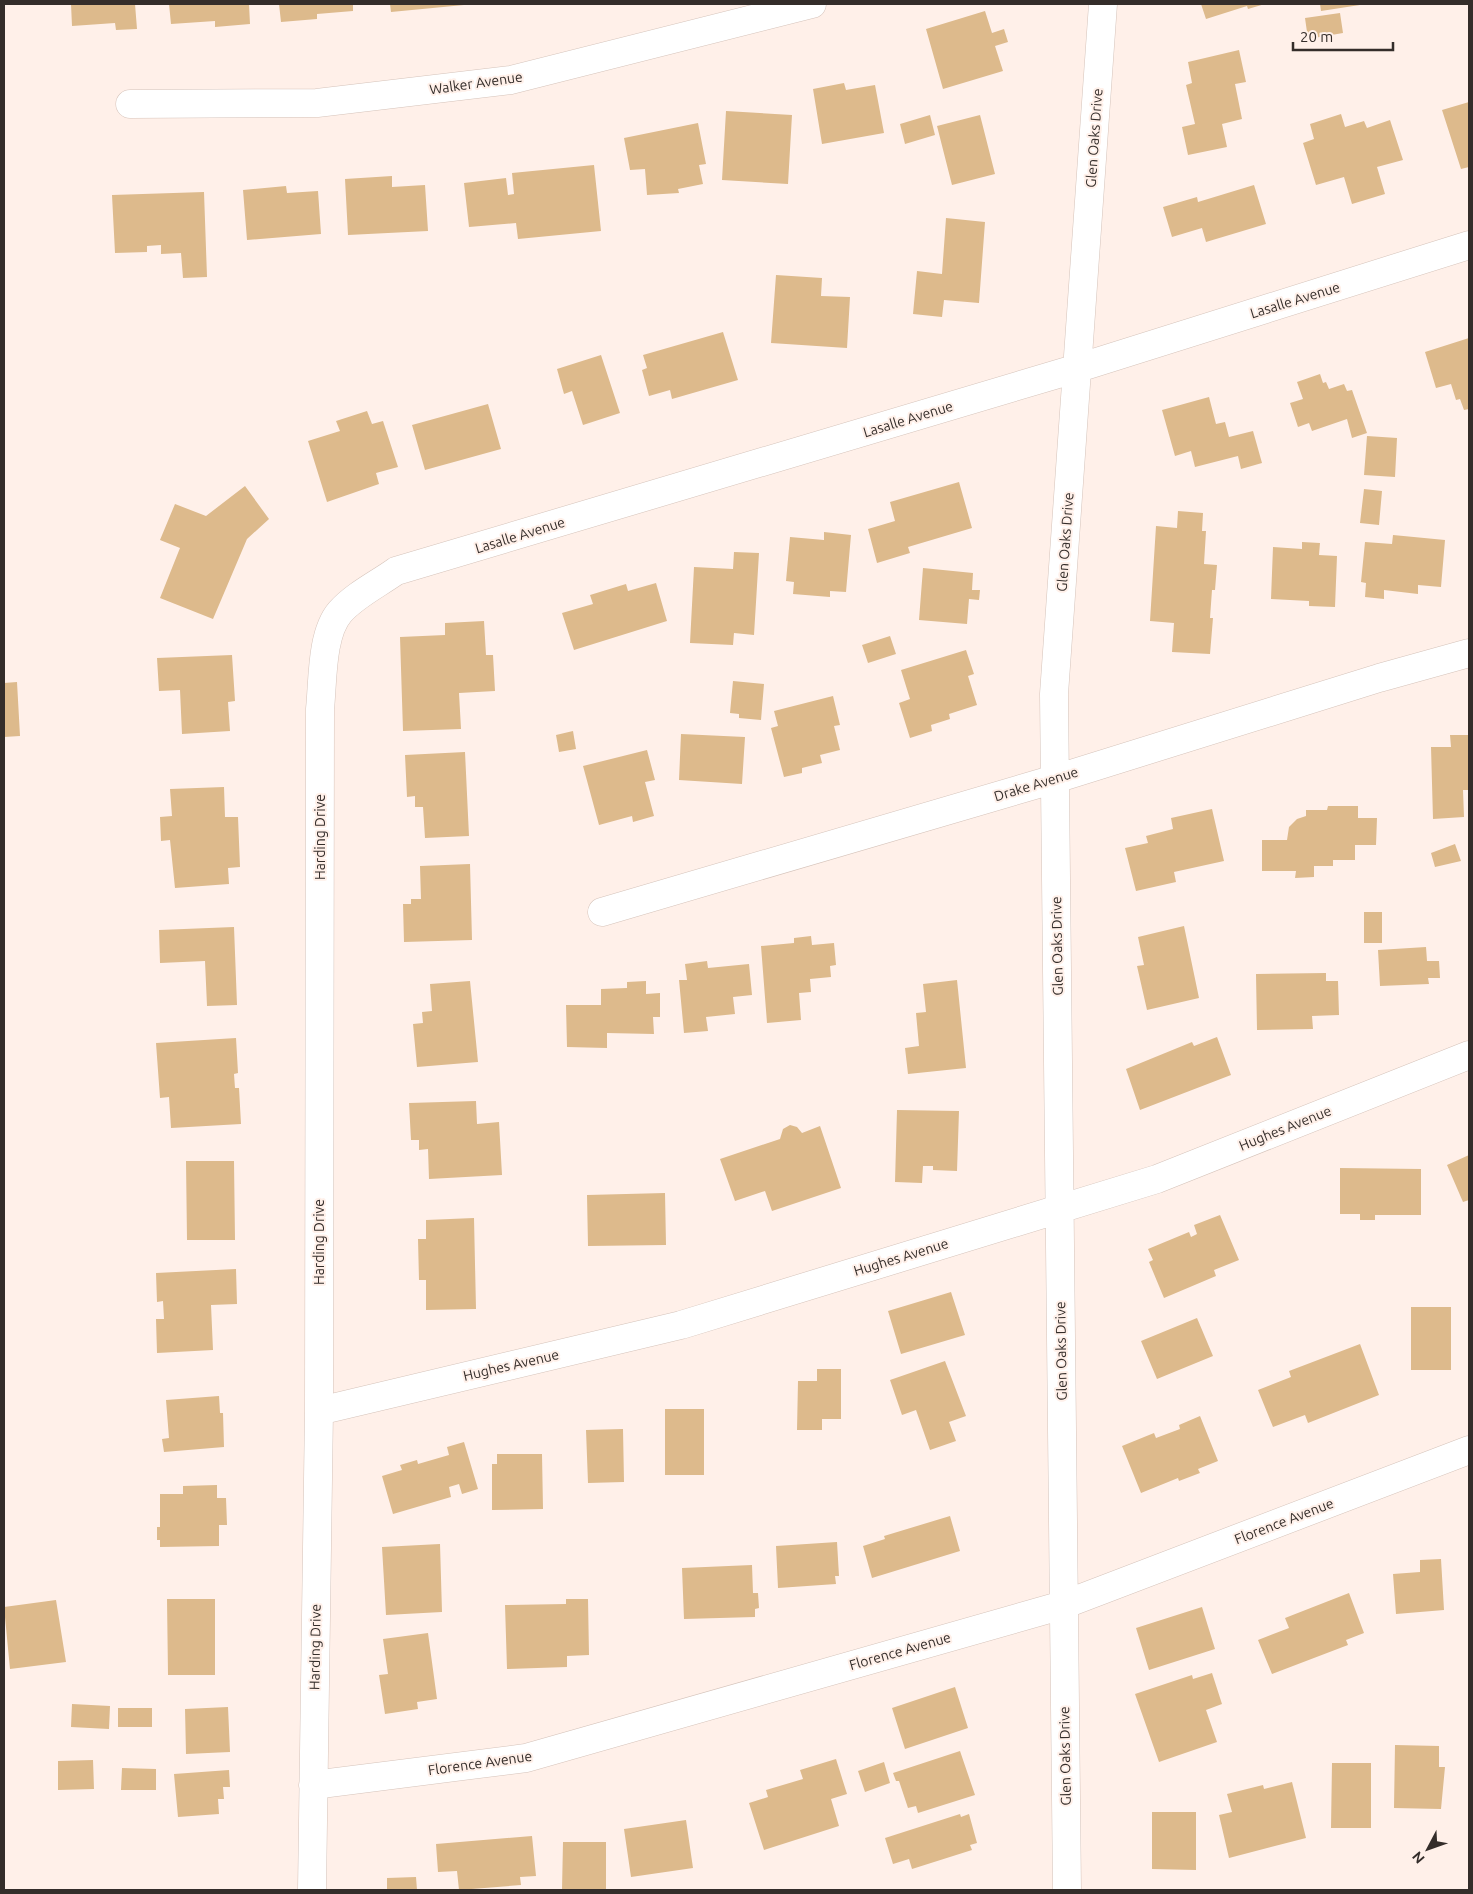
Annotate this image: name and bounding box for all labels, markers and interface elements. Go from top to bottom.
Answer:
scale bar [1293,20,1393,52]
text: 20 m [1300,28,1333,45]
street label: Walker Avenue [428,69,524,97]
street label: Glen Oaks Drive [1083,88,1105,188]
street label: Lasalle Avenue [1248,279,1342,321]
street label: Lasalle Avenue [861,398,955,440]
street label: Glen Oaks Drive [1054,492,1076,592]
street label: Lasalle Avenue [473,514,567,556]
street label: Drake Avenue [992,764,1080,804]
street label: Harding Drive [312,794,328,880]
street label: Glen Oaks Drive [1048,896,1066,996]
street label: Hughes Avenue [1237,1102,1333,1154]
street label: Harding Drive [311,1199,327,1285]
street label: Hughes Avenue [852,1235,950,1279]
street label: Glen Oaks Drive [1052,1301,1070,1401]
street label: Hughes Avenue [461,1346,561,1384]
street label: Florence Avenue [1232,1495,1336,1547]
street label: Harding Drive [306,1604,324,1690]
street label: Florence Avenue [847,1629,953,1673]
street label: Glen Oaks Drive [1056,1706,1074,1806]
street label: Florence Avenue [427,1748,533,1778]
north arrow [1403,1824,1453,1874]
text: N [1409,1848,1428,1867]

